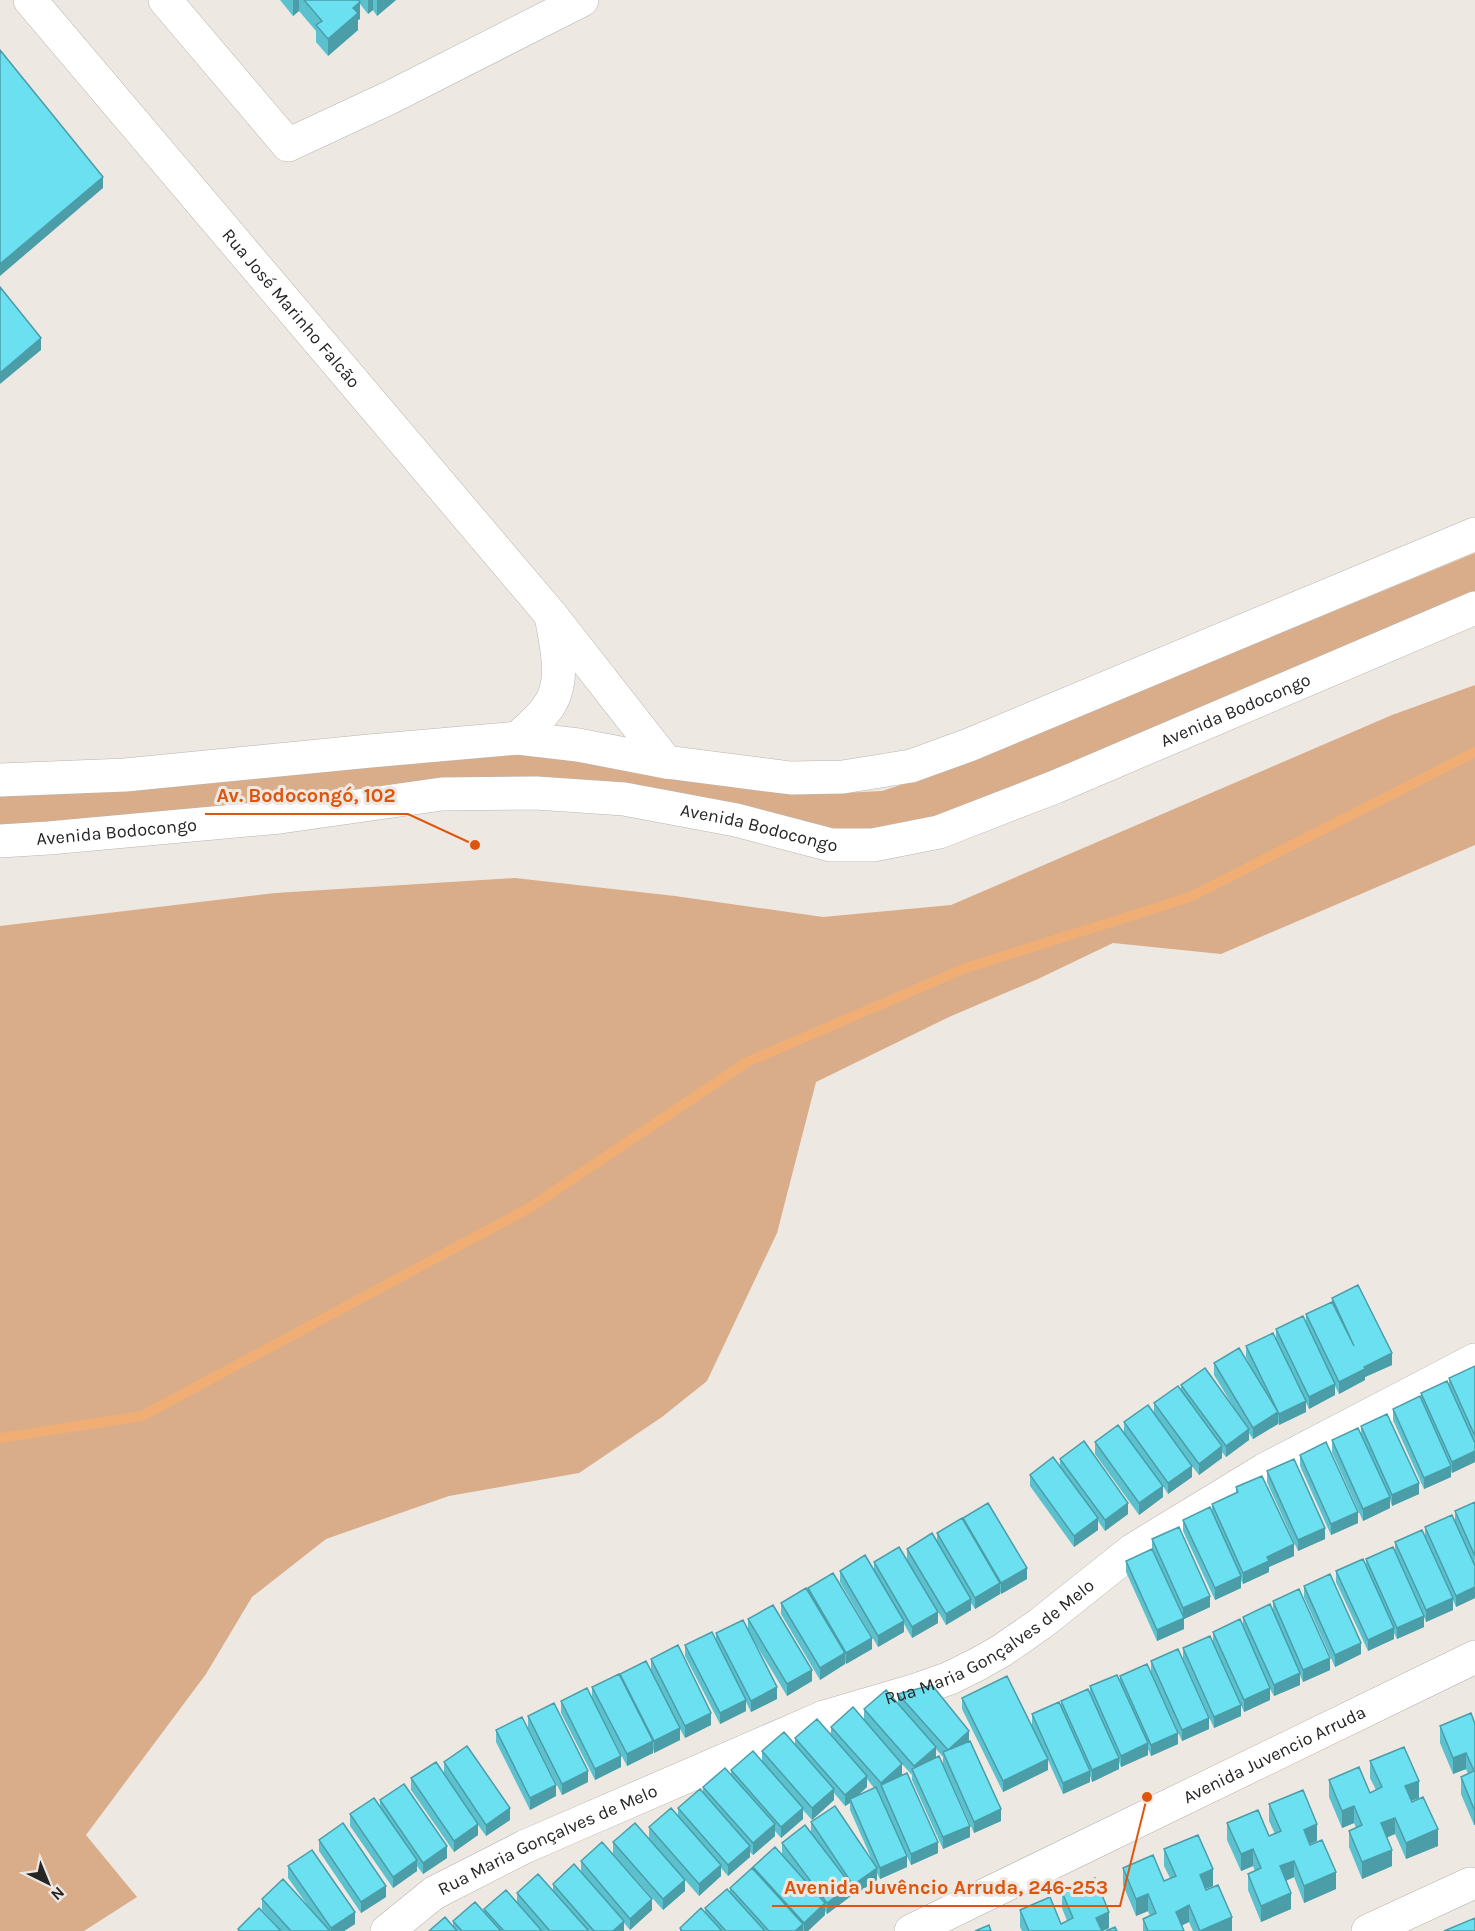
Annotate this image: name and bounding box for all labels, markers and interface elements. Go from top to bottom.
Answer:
street label: Rua José Marinho Falcão [217,224,365,393]
street label: Avenida Bodocongo [1157,668,1314,752]
callout: Av. Bodocongó, 102 [205,776,408,814]
text: Av. Bodocongó, 102 [216,784,396,807]
street label: Avenida Bodocongo [679,799,837,856]
street label: Avenida Bodocongo [36,814,198,850]
street label: Rua Maria Gonçalves de Melo [882,1574,1099,1710]
street label: Avenida Juvencio Arruda [1179,1701,1369,1808]
street label: Rua Maria Gonçalves de Melo [434,1780,661,1900]
north arrow [18,1853,78,1913]
callout: Avenida Juvêncio Arruda, 246-253 [772,1868,1120,1906]
text: Avenida Juvêncio Arruda, 246-253 [784,1876,1108,1899]
text: N [47,1883,69,1904]

